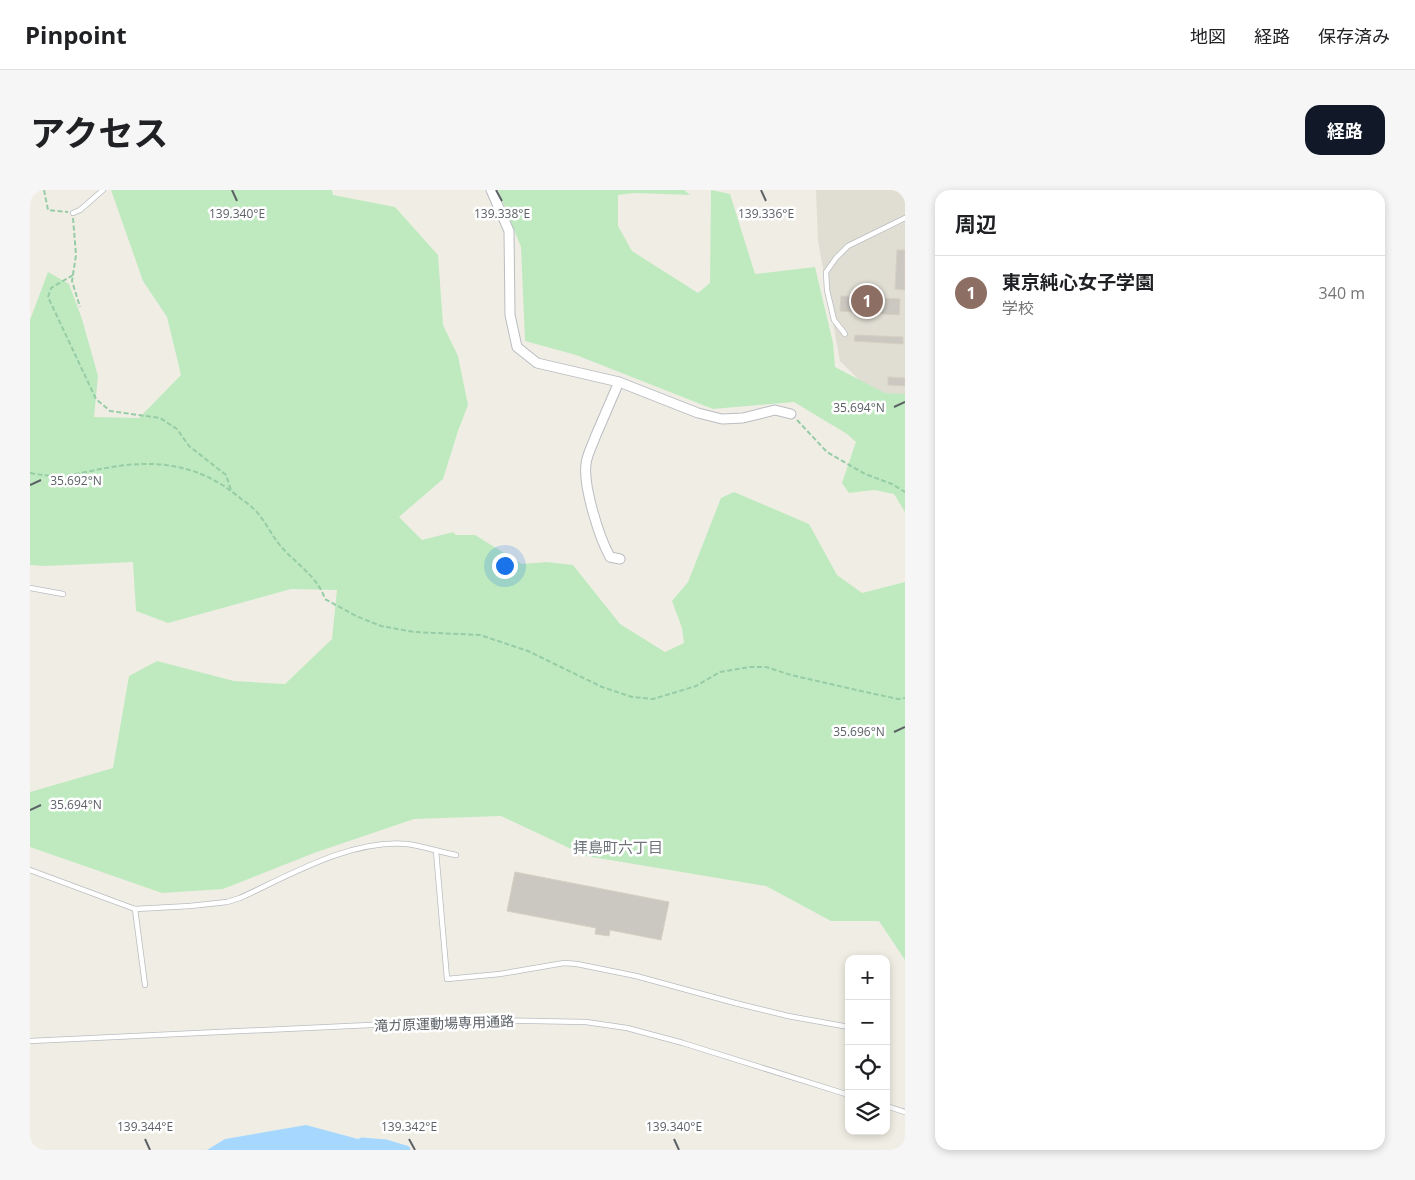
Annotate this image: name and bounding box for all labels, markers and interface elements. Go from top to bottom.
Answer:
text: Pinpoint [25,18,127,51]
text: 地図 [1190,24,1226,48]
text: 経路 [1254,24,1290,48]
text: 保存済み [1318,24,1390,48]
button: 経路 [1305,105,1385,155]
text: アクセス [30,109,168,156]
text: 139.340°E [209,205,265,222]
text: 139.338°E [474,205,530,222]
text: 139.336°E [738,205,794,222]
text: 周辺 [955,210,997,238]
text: 東京純心女子学園 [1002,269,1154,295]
pin: 1 [851,282,883,320]
text: 1 [966,282,976,304]
text: 340 m [1319,282,1365,304]
text: 学校 [1002,297,1034,319]
text: 35.694°N [833,399,885,416]
text: 35.692°N [50,472,102,489]
your location [492,553,518,579]
text: 35.696°N [833,723,885,740]
text: 35.694°N [50,796,102,813]
district label: 拝島町六丁目 [573,837,663,857]
map controls [845,955,890,1135]
button: + [845,955,890,1000]
button: − [845,1000,890,1045]
street label: 滝ガ原運動場専用通路 [374,1011,514,1035]
button: locate [845,1045,890,1090]
button: layers [845,1090,890,1135]
text: 139.344°E [117,1118,173,1135]
text: 139.342°E [381,1118,437,1135]
text: 139.340°E [646,1118,702,1135]

